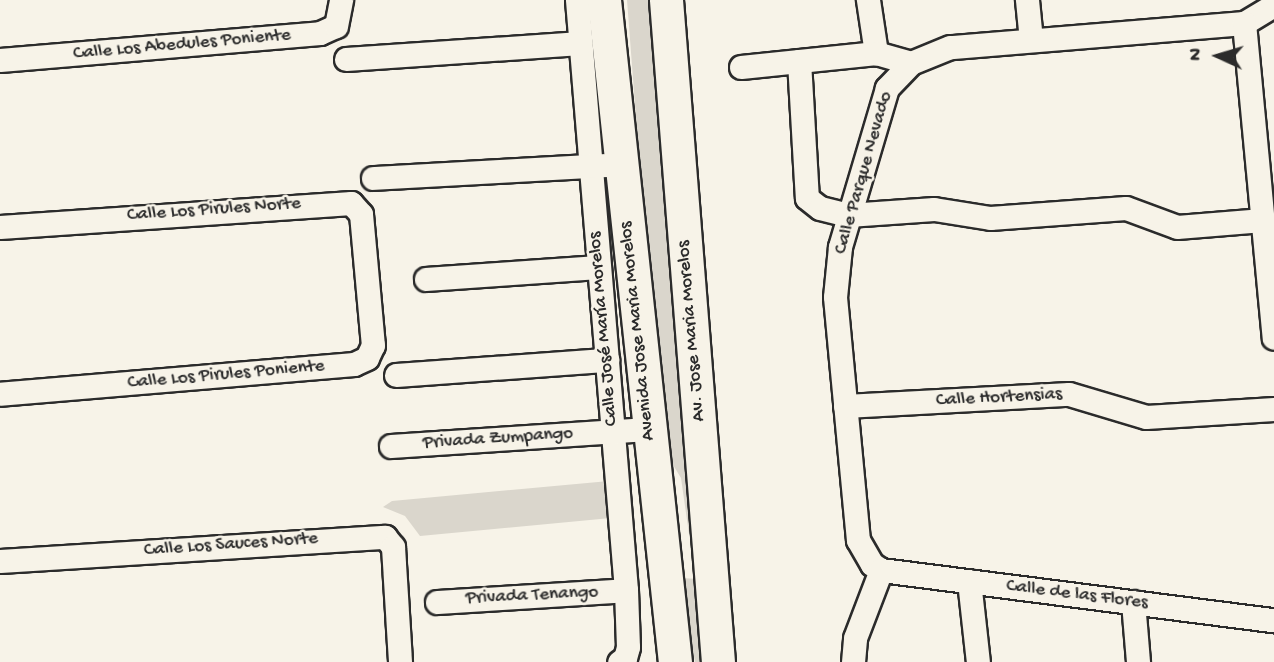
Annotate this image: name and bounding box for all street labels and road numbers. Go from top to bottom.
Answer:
street label: Calle Los Abedules Poniente [72,24,292,66]
street label: Calle Parque Nevado [830,89,898,257]
street label: Calle Los Pirules Norte [126,193,302,227]
street label: Avenida Jose Maria Morelos [615,220,661,442]
street label: Calle José María Morelos [584,231,624,427]
street label: Av. Jose Maria Morelos [673,240,711,422]
street label: Calle Los Pirules Poniente [127,355,325,395]
street label: Calle Hortensias [935,383,1063,413]
street label: Privada Zumpango [422,422,574,456]
street label: Calle Los Sauces Norte [143,528,319,562]
street label: Calle de las Flores [1005,575,1149,615]
street label: Privada Tenango [465,581,599,611]

